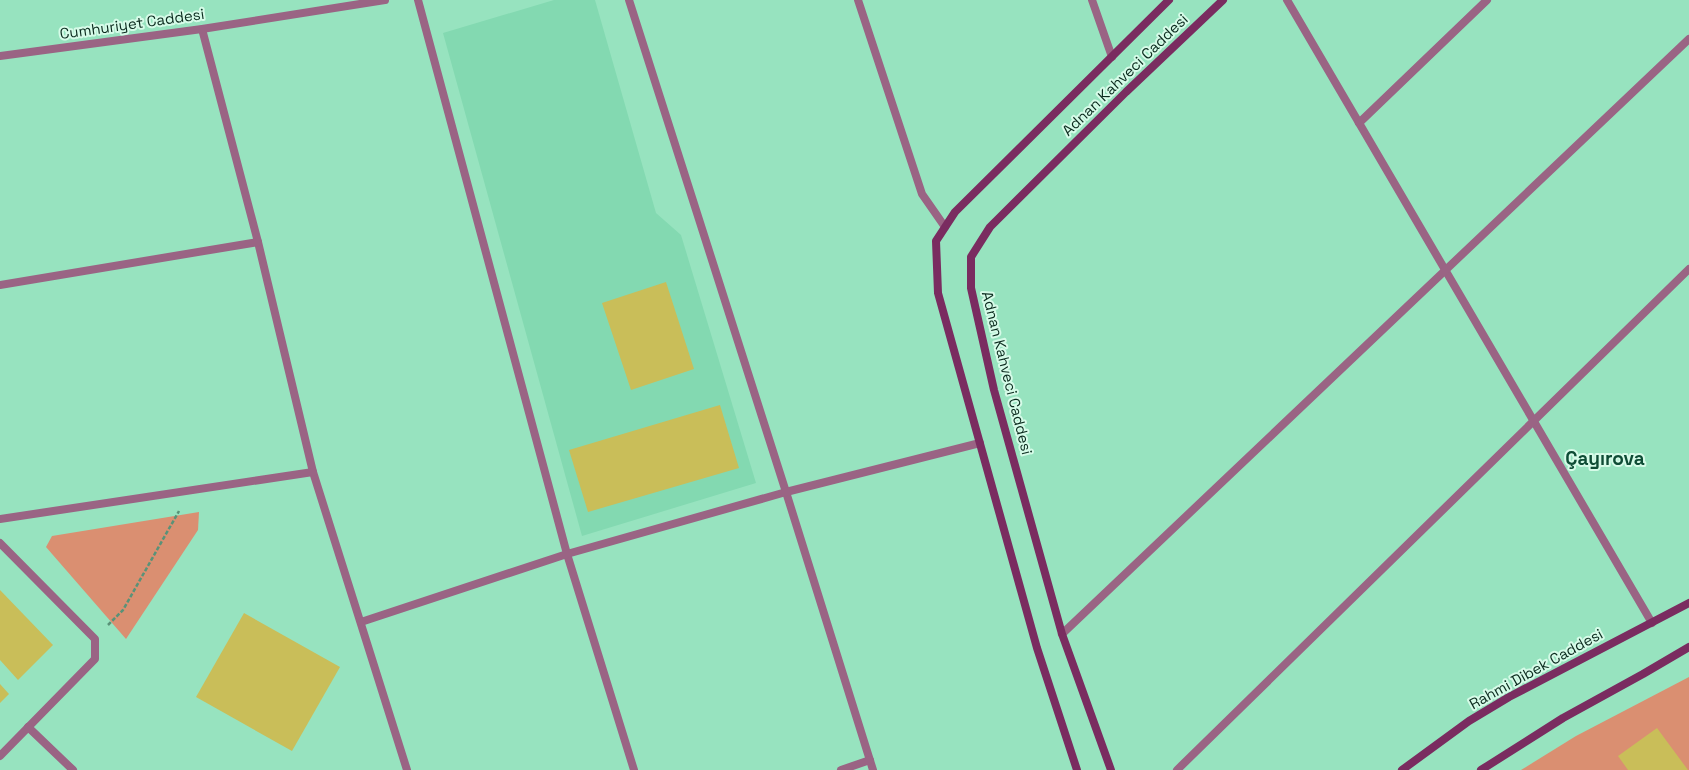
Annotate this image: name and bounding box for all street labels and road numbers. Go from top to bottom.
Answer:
street label: Cumhuriyet Caddesi [58,4,205,43]
street label: Adnan Kahveci Caddesi [1058,10,1192,140]
street label: Adnan Kahveci Caddesi [978,289,1037,457]
street label: Rahmi Dibek Caddesi [1466,624,1606,713]

